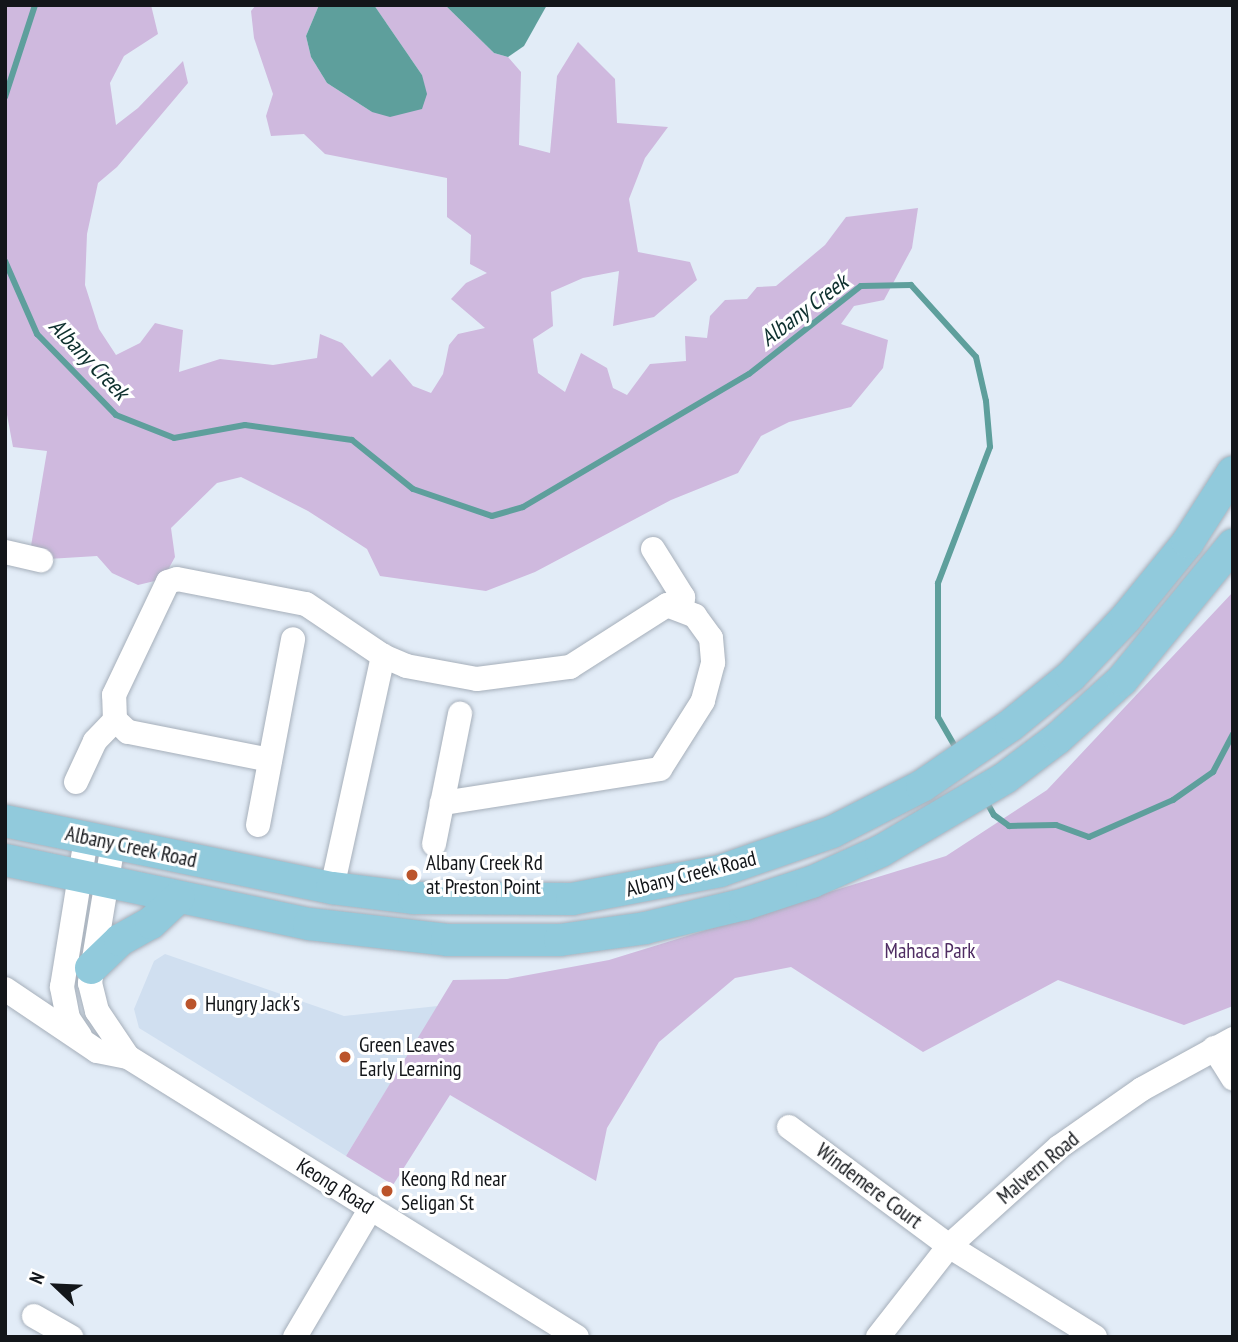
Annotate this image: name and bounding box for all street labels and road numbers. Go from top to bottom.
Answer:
street label: Albany Creek Road [63,821,199,873]
street label: Albany Creek Road [623,845,759,903]
street label: Malvern Road [992,1127,1084,1209]
street label: Windemere Court [811,1138,927,1234]
street label: Keong Road [292,1153,378,1219]

